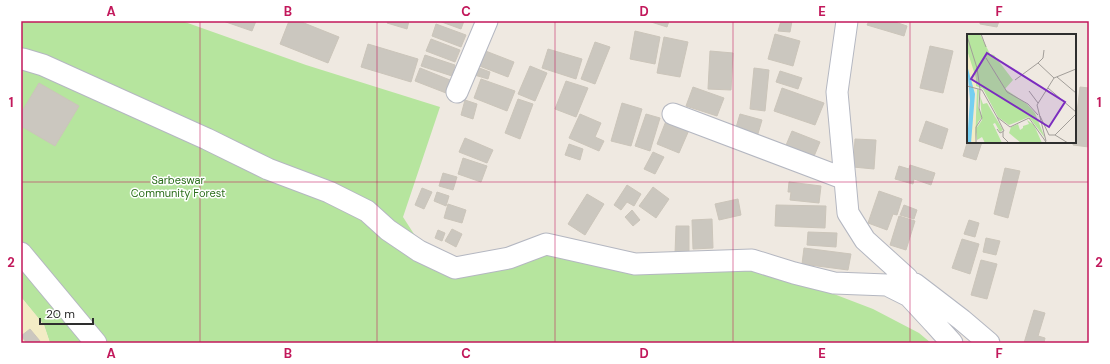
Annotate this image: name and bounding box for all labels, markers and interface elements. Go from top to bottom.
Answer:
text: A [106,3,116,20]
text: B [284,3,292,20]
text: C [461,3,471,20]
text: D [639,3,649,20]
text: E [818,3,826,20]
text: F [995,3,1003,20]
inset map [967,34,1076,143]
text: 1 [9,94,13,111]
text: 1 [1097,94,1101,111]
park label: Sarbeswar Community Forest [131,173,225,200]
text: 2 [7,254,15,271]
text: 2 [1095,254,1103,271]
scale bar [40,300,93,326]
text: 20 m [46,306,75,322]
text: A [106,345,116,362]
text: B [284,345,292,362]
text: C [461,345,471,362]
text: D [639,345,649,362]
text: E [818,345,826,362]
text: F [995,345,1003,362]

